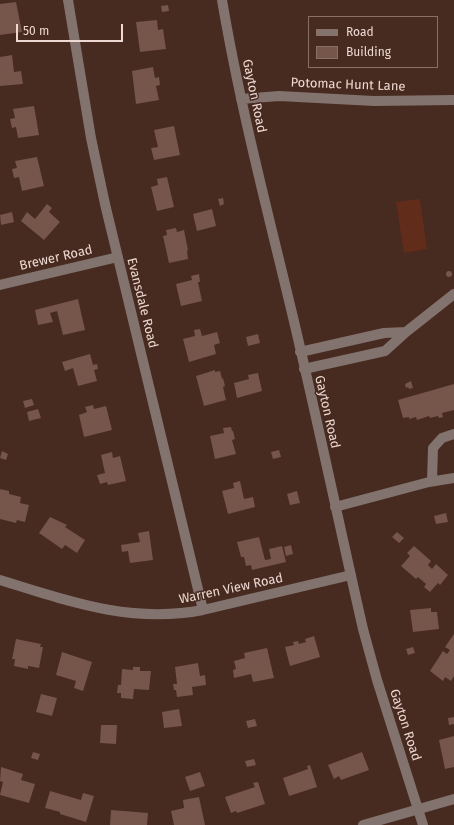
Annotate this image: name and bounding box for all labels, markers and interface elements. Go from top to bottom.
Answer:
scale bar [18,16,125,42]
legend [308,16,438,68]
text: 50 m [23,24,49,38]
text: Road [346,25,374,39]
text: Building [346,45,391,59]
street label: Gayton Road [239,58,269,134]
street label: Potomac Hunt Lane [290,75,406,95]
street label: Brewer Road [18,242,94,274]
street label: Evansdale Road [123,256,161,350]
street label: Gayton Road [311,374,343,450]
street label: Warren View Road [178,570,284,608]
street label: Gayton Road [386,687,424,763]

